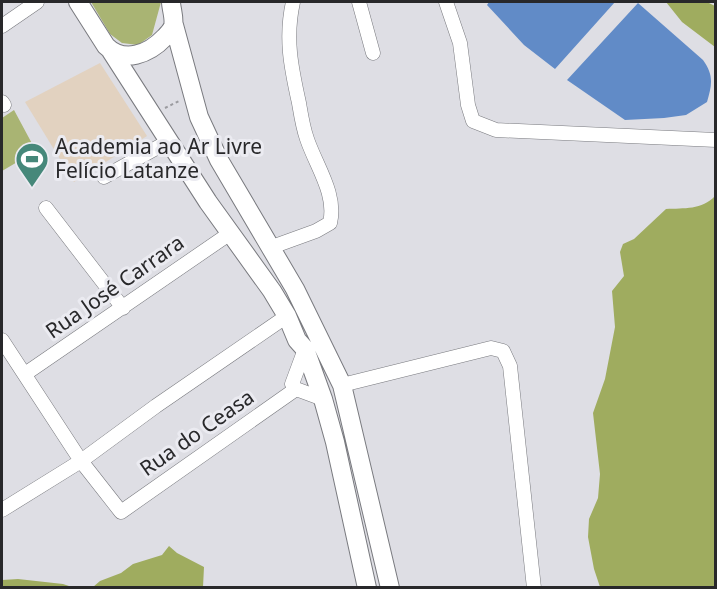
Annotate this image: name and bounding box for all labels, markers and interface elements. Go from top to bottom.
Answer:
place label: Academia ao Ar Livre Felício Latanze [55,132,262,184]
sports icon: Academia ao Ar Livre Felício Latanze [14,141,50,188]
street label: Rua José Carrara [40,228,189,344]
street label: Rua do Ceasa [134,383,259,482]

